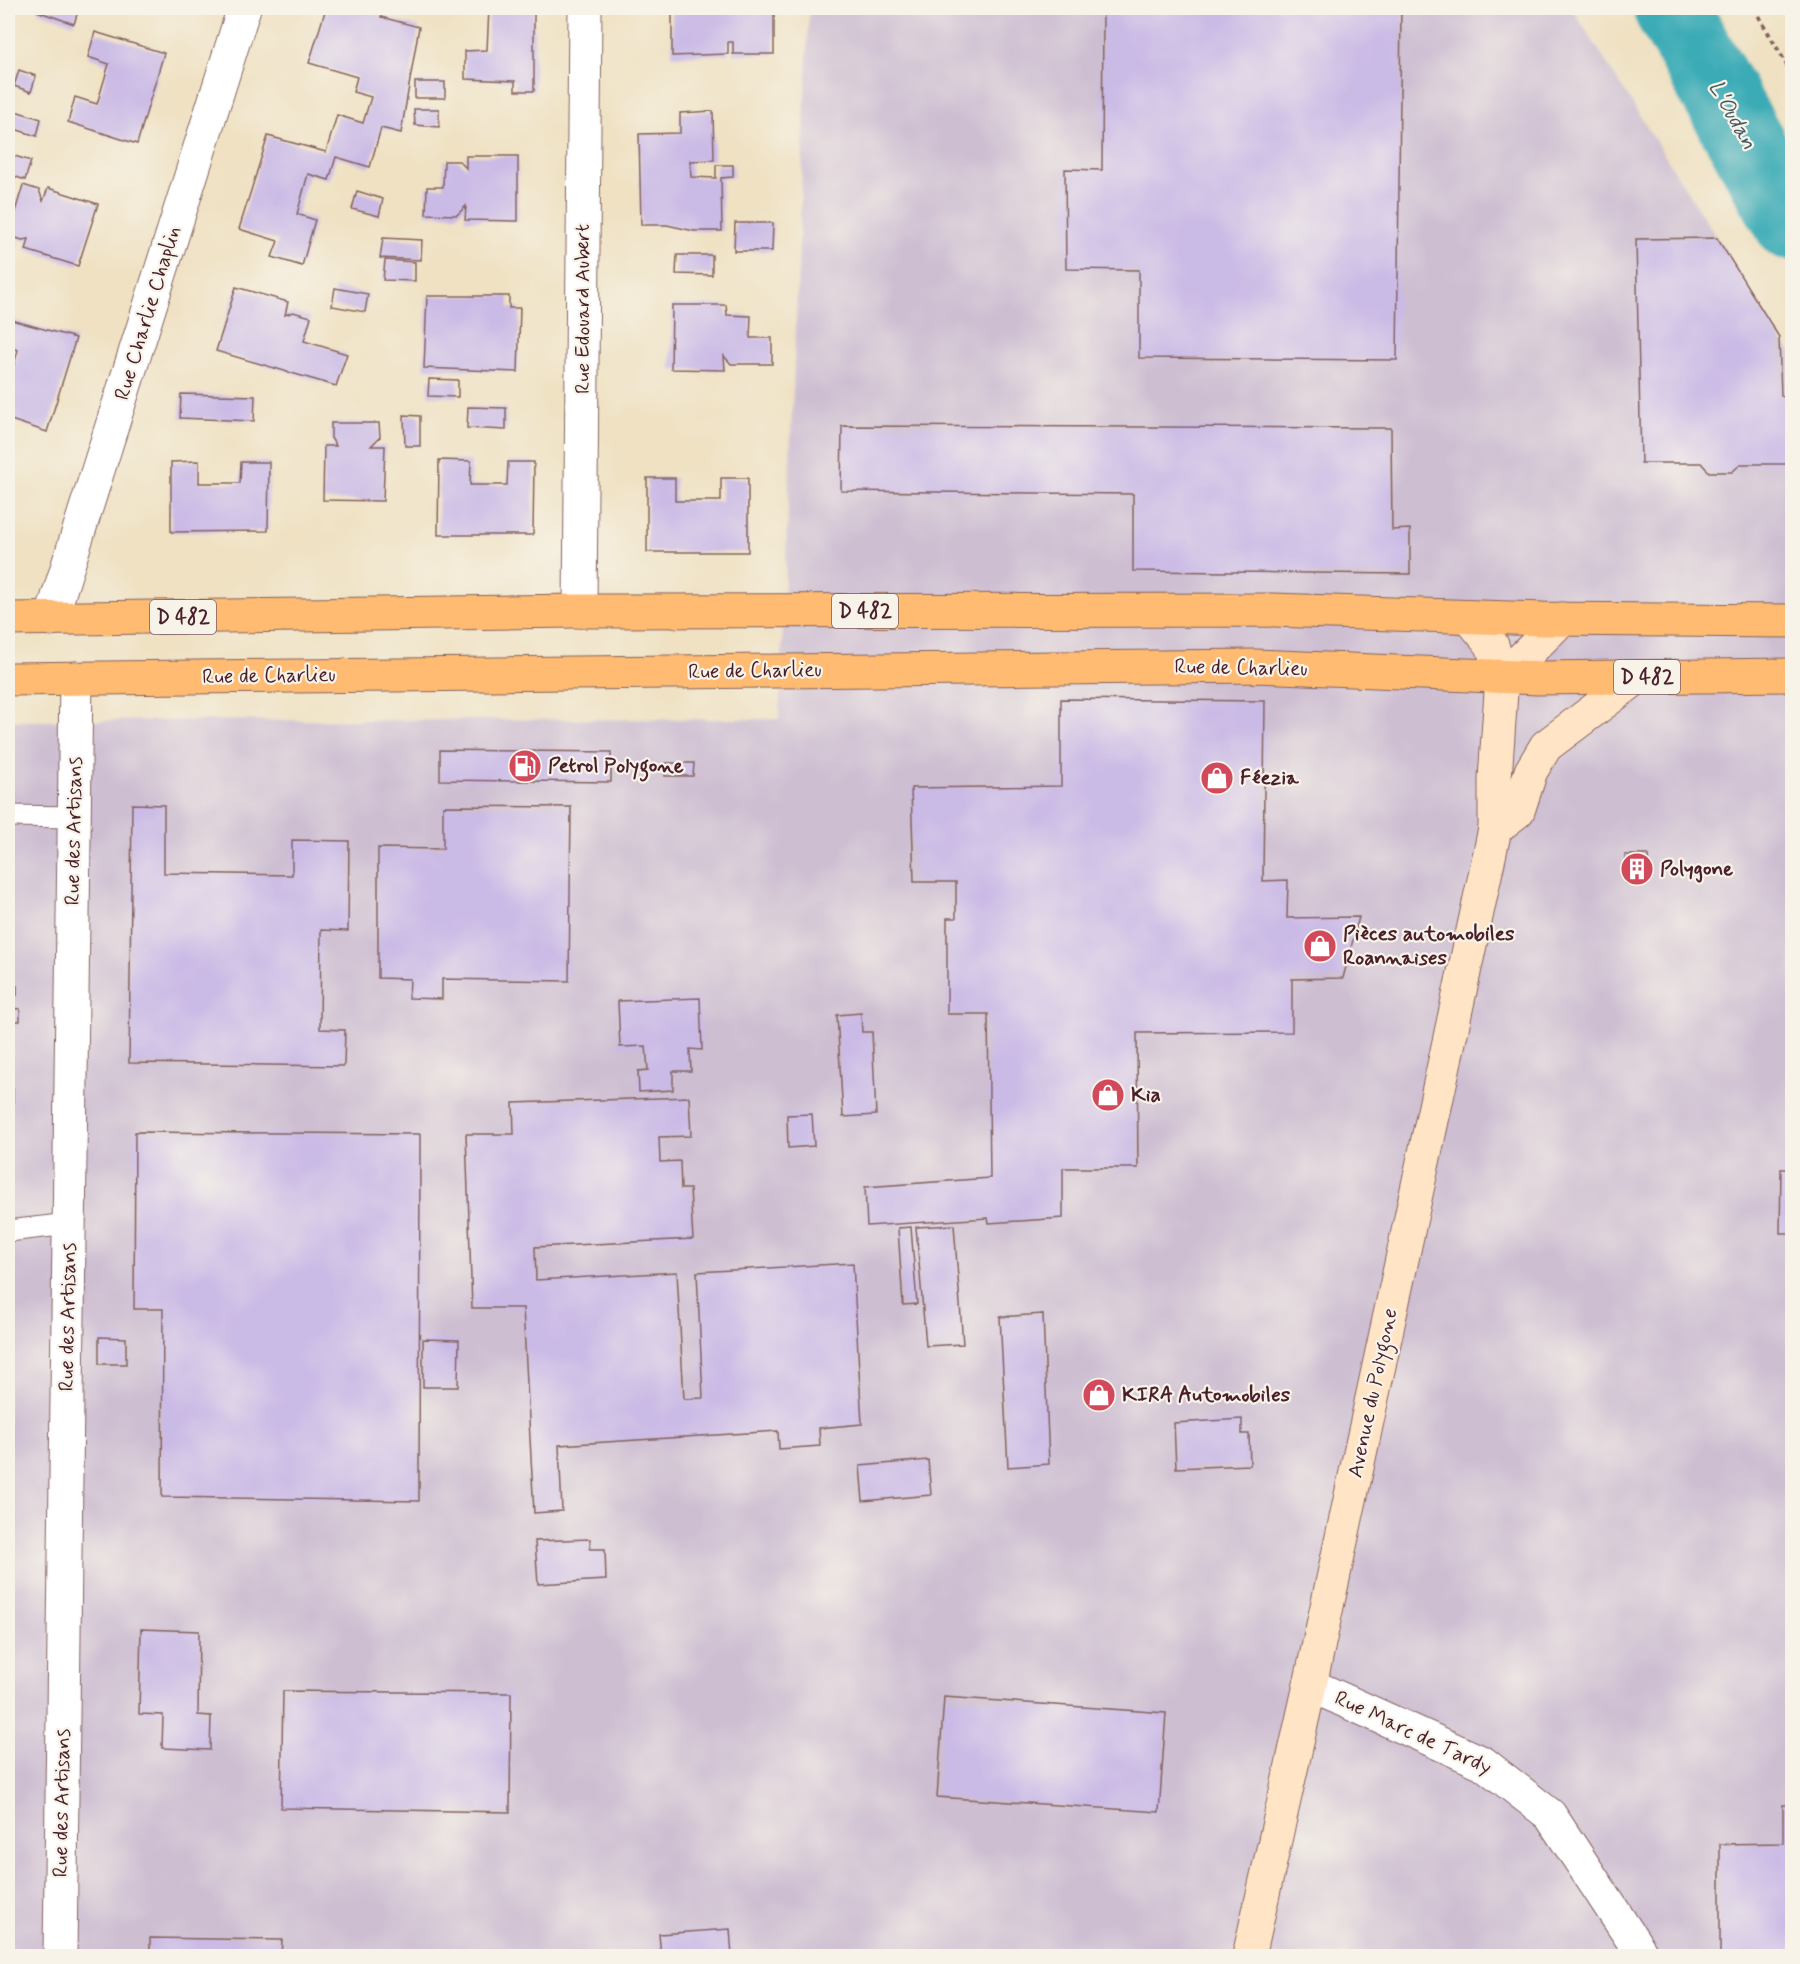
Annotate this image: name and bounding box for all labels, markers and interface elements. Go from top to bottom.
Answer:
water label: L'Oudan [1702,75,1762,155]
street label: Rue Charlie Chaplin [108,222,188,404]
street label: Rue Edouard Aubert [569,224,597,394]
road number: D 482 [832,594,898,628]
road number: D 482 [150,600,216,634]
street label: Rue de Charlieu [1174,653,1308,683]
street label: Rue de Charlieu [688,656,822,686]
road number: D 482 [1614,660,1680,694]
street label: Rue de Charlieu [202,661,336,691]
fuel station icon: Petrol Polygone [507,748,543,784]
place label: Petrol Polygone [548,752,684,782]
street label: Rue des Artisans [59,756,89,906]
shop icon: Féezia [1199,760,1235,796]
place label: Féezia [1240,764,1300,792]
building icon: Polygone [1619,851,1655,887]
place label: Polygone [1660,855,1733,883]
place label: Pièces automobiles Roannaises [1343,920,1515,972]
shop icon: Pièces automobiles Roannaises [1302,928,1338,964]
shop icon: Kia [1090,1077,1126,1113]
place label: Kia [1131,1081,1161,1109]
street label: Rue des Artisans [53,1242,83,1392]
street label: Avenue du Polygone [1341,1306,1407,1481]
shop icon: KIRA Automobiles [1081,1377,1117,1413]
place label: KIRA Automobiles [1122,1381,1291,1409]
street label: Rue Marc de Tardy [1330,1684,1496,1782]
street label: Rue des Artisans [47,1728,77,1878]

